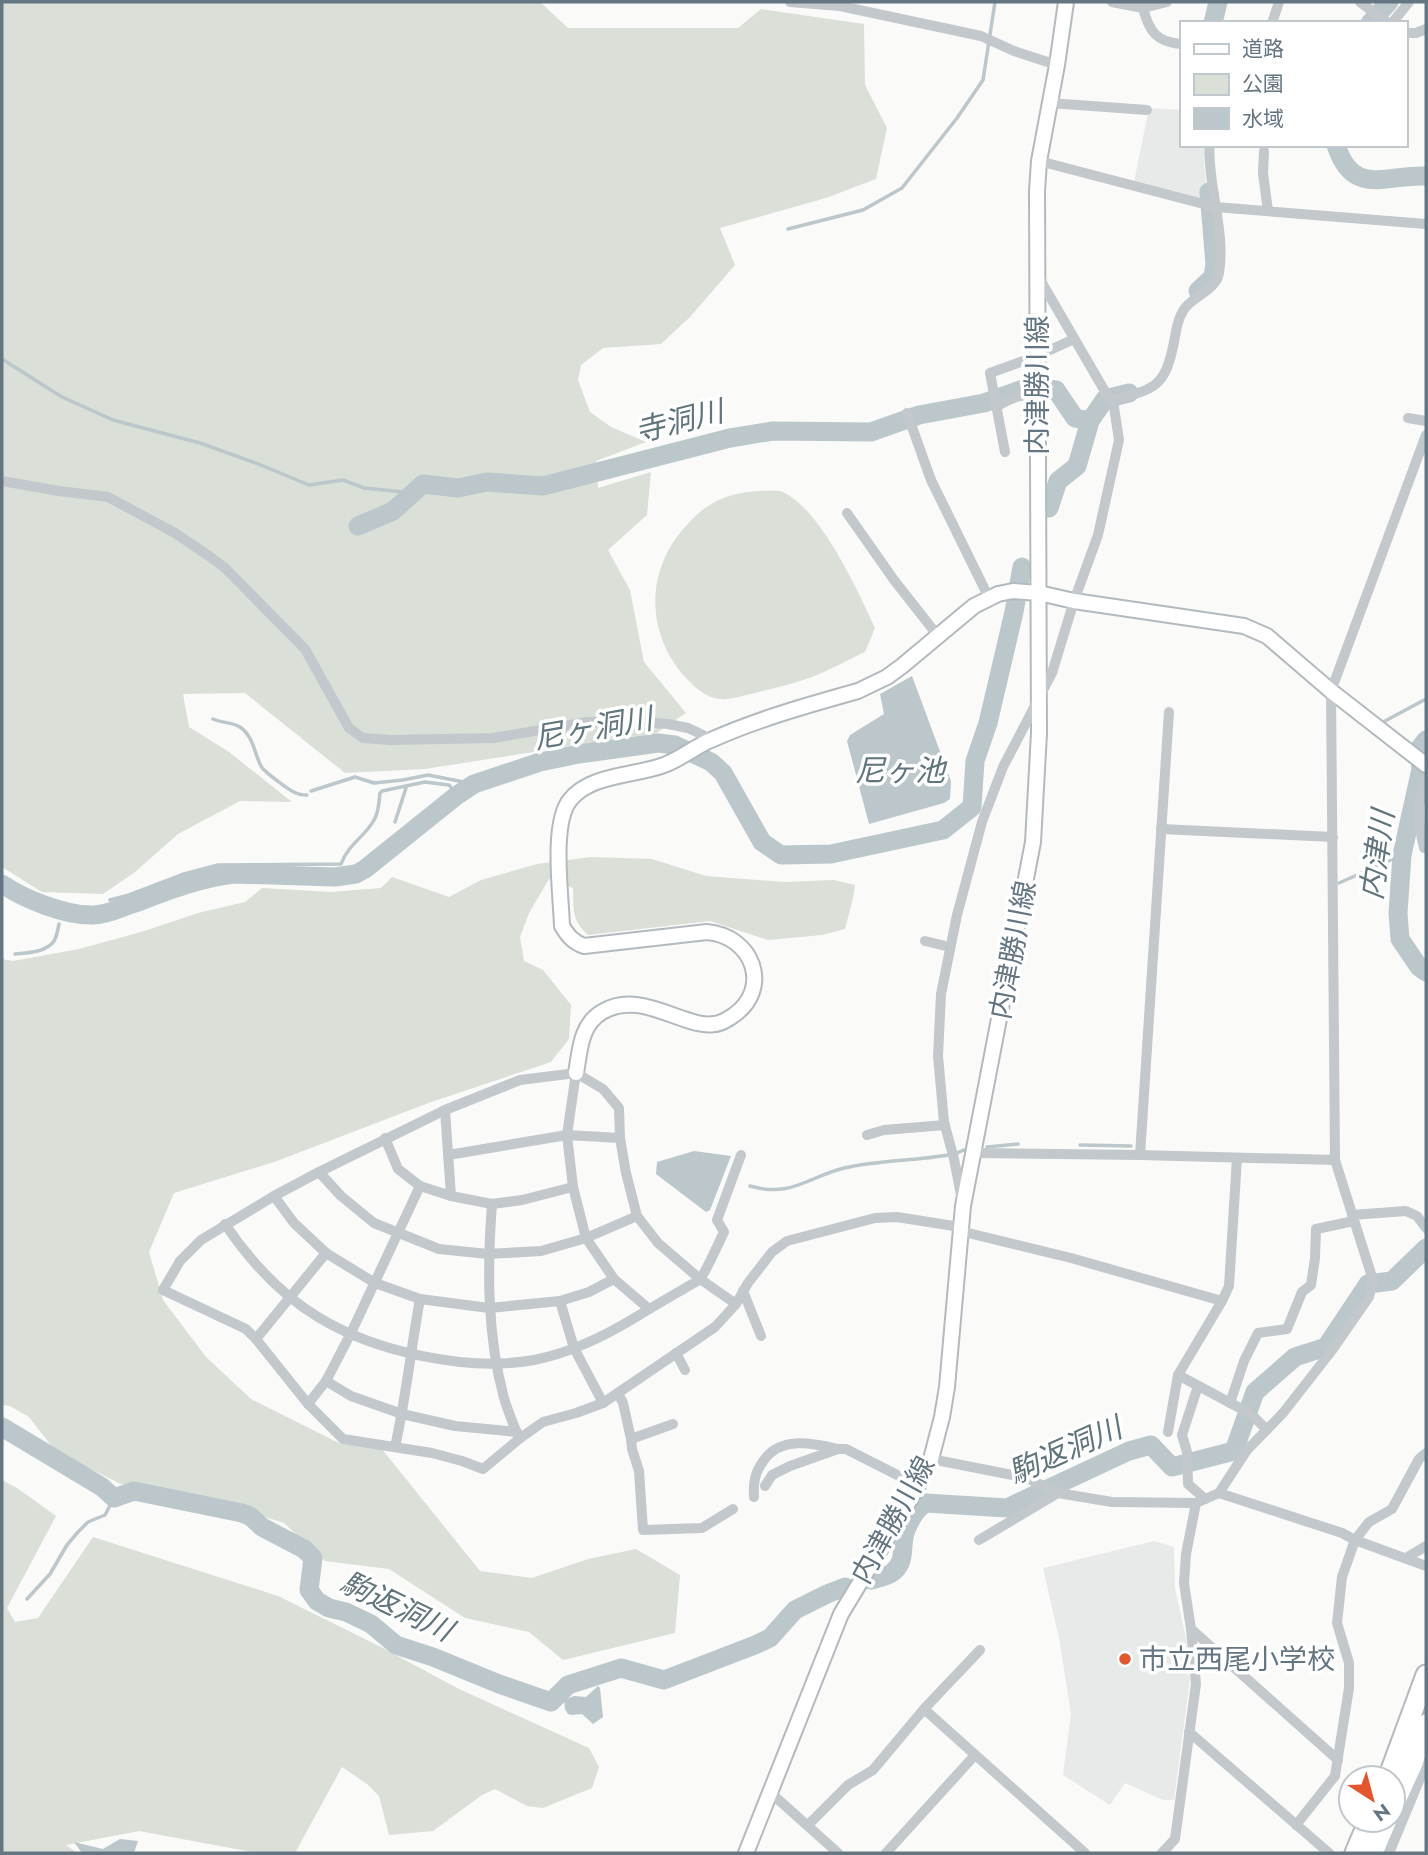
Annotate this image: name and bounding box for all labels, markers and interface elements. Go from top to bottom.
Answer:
legend [1180,21,1407,147]
text: 道路 [1242,34,1284,64]
text: 公園 [1242,69,1284,99]
text: 水域 [1242,104,1284,134]
street label: 内津勝川線 [1017,315,1058,455]
water label: 寺洞川 [630,389,731,453]
water label: 尼ヶ洞川 [530,696,659,760]
water label: 尼ヶ池 [855,749,948,792]
water label: 内津川 [1349,804,1405,903]
street label: 内津勝川線 [980,877,1046,1023]
water label: 駒返洞川 [1001,1405,1131,1494]
street label: 内津勝川線 [841,1449,945,1591]
water label: 駒返洞川 [334,1560,463,1653]
place label: 市立西尾小学校 [1139,1639,1335,1680]
marker: 市立西尾小学校 [1117,1651,1133,1667]
north arrow [1337,1764,1407,1834]
text: N [1368,1797,1396,1828]

